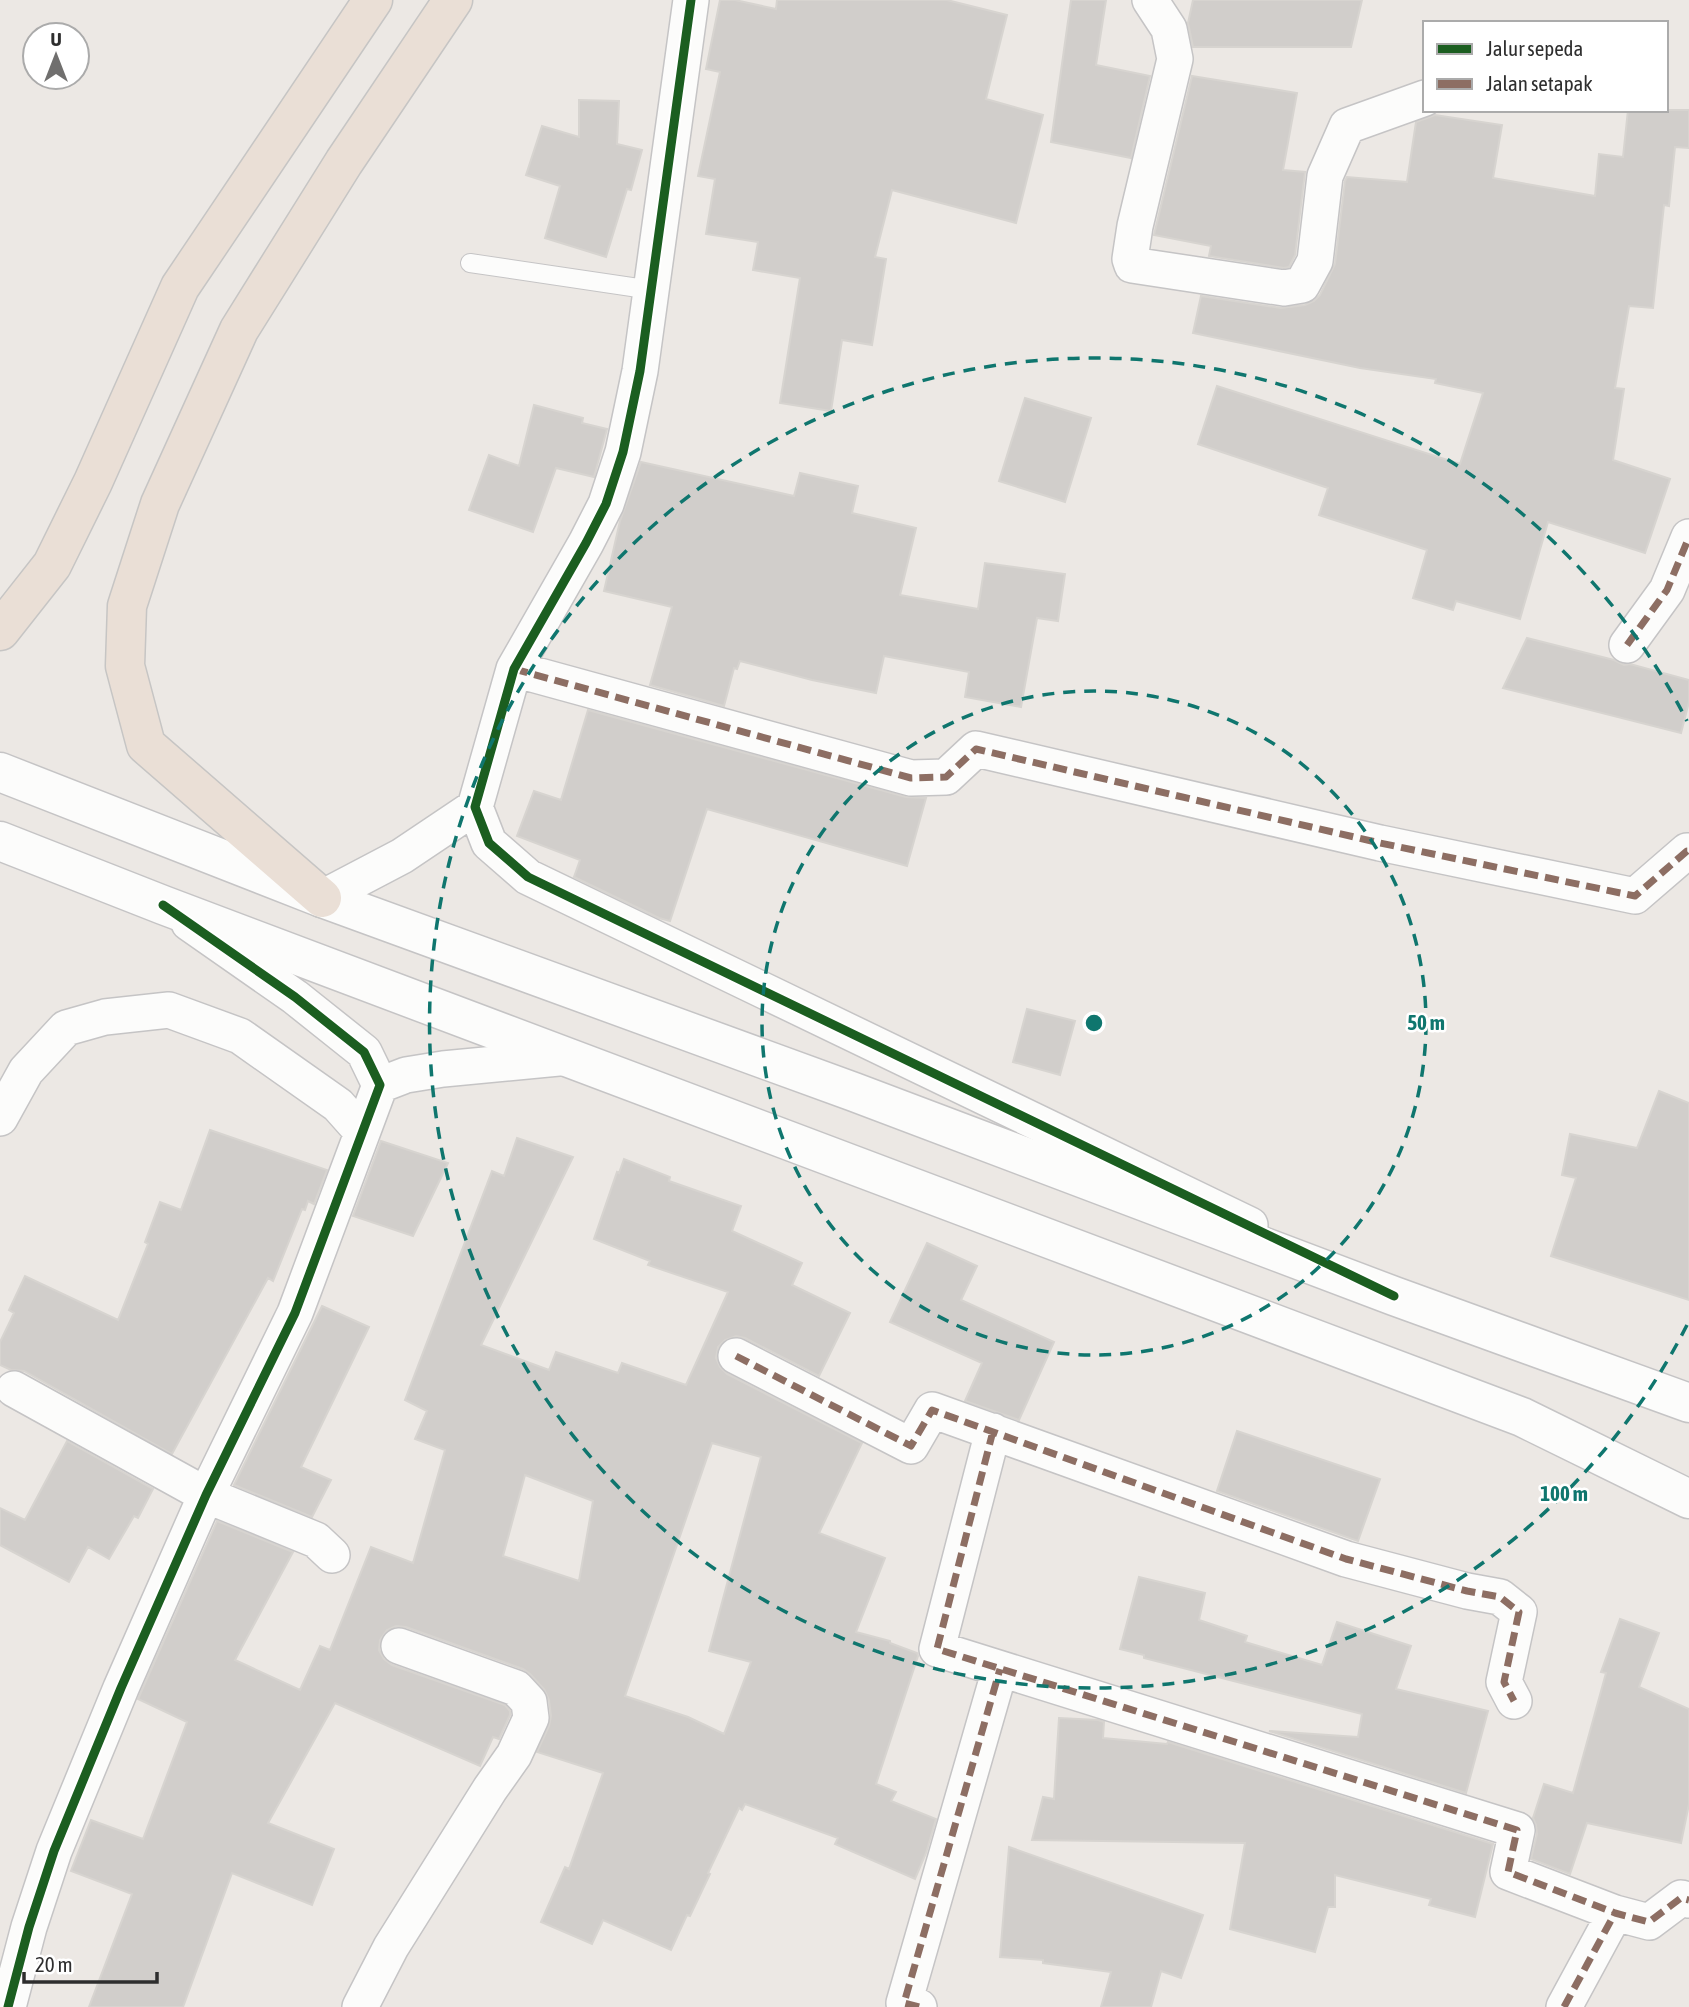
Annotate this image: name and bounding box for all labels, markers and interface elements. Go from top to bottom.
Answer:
north arrow [21,21,91,91]
legend [1423,21,1668,112]
text: U [50,28,62,50]
text: Jalur sepeda [1486,36,1583,60]
text: Jalan setapak [1486,71,1593,95]
text: 50 m [1407,1010,1445,1034]
centre of rings [1082,1011,1106,1035]
text: 100 m [1540,1481,1588,1505]
scale bar [24,1940,158,1984]
text: 20 m [35,1952,73,1976]

